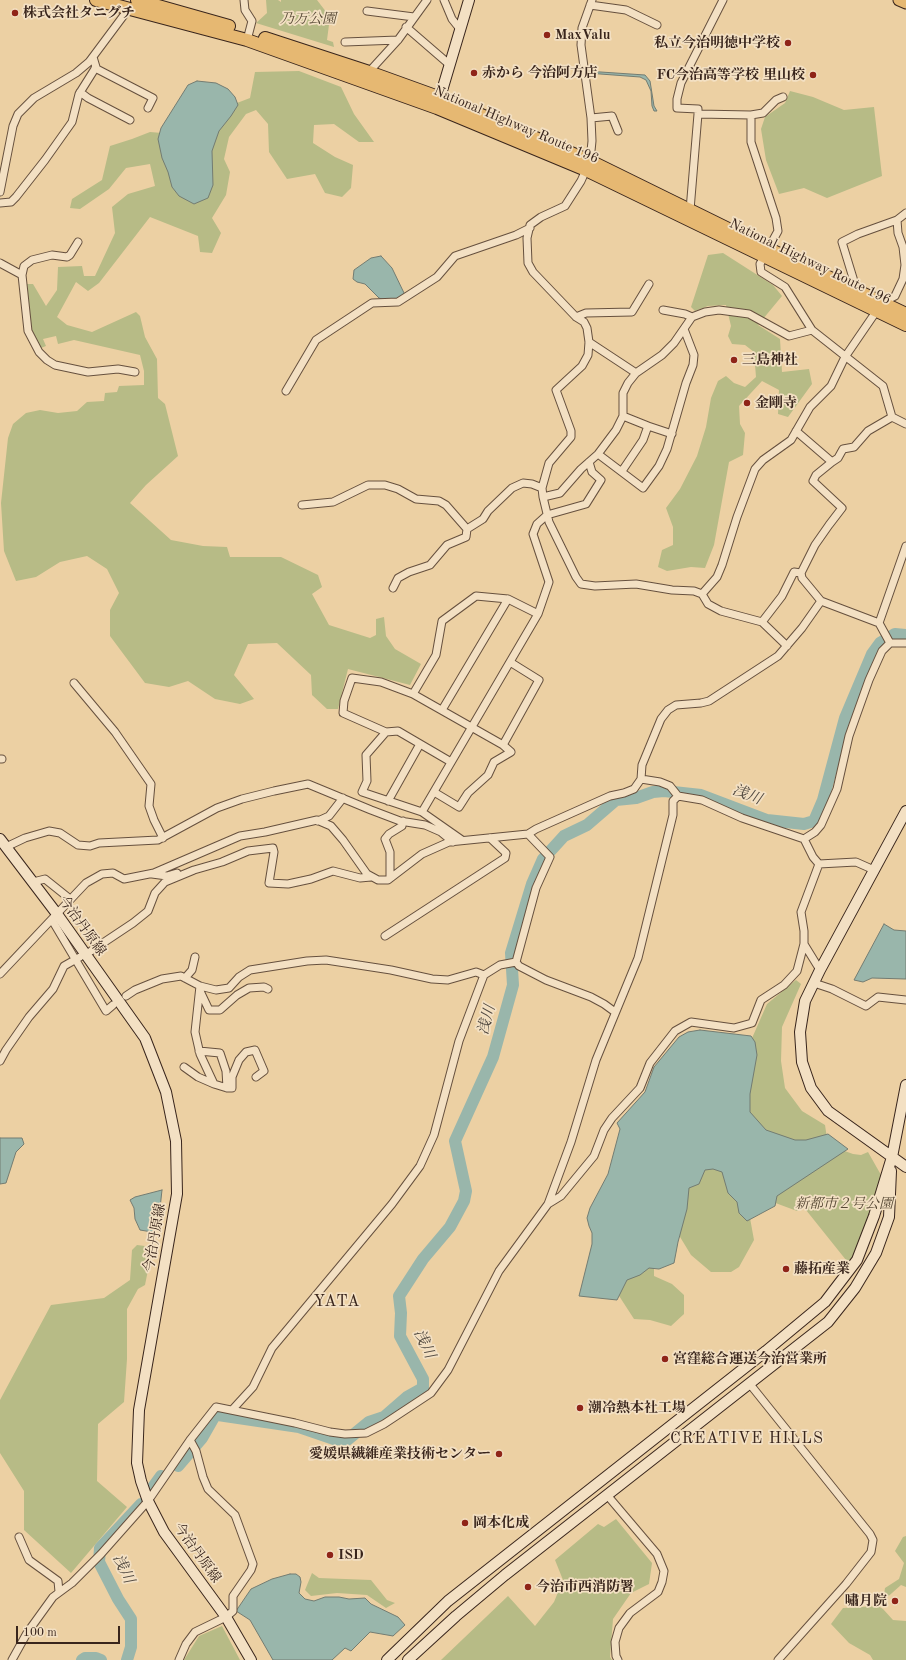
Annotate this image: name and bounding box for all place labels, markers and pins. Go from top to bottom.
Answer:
place label: 株式会社タニグチ [23,5,135,21]
marker: 株式会社タニグチ [10,8,20,18]
place label: MaxValu [555,27,610,43]
marker: MaxValu [542,30,552,40]
place label: 私立今治明徳中学校 [654,35,780,51]
marker: 私立今治明徳中学校 [783,38,793,48]
place label: 赤から 今治阿方店 [482,65,598,81]
place label: FC今治高等学校 里山校 [656,67,805,83]
marker: 赤から 今治阿方店 [469,68,479,78]
marker: FC今治高等学校 里山校 [808,70,818,80]
place label: 三島神社 [742,352,798,368]
marker: 三島神社 [729,355,739,365]
place label: 金剛寺 [755,395,797,411]
marker: 金剛寺 [742,398,752,408]
place label: 藤拓産業 [794,1261,850,1277]
marker: 藤拓産業 [781,1264,791,1274]
place label: 宮窪総合運送今治営業所 [673,1351,827,1367]
marker: 宮窪総合運送今治営業所 [660,1354,670,1364]
place label: 潮冷熱本社工場 [588,1400,686,1416]
marker: 潮冷熱本社工場 [575,1403,585,1413]
place label: 愛媛県繊維産業技術センター [309,1446,491,1462]
marker: 愛媛県繊維産業技術センター [494,1449,504,1459]
place label: 岡本化成 [473,1515,529,1531]
marker: 岡本化成 [460,1518,470,1528]
place label: ISD [338,1547,364,1563]
marker: ISD [325,1550,335,1560]
place label: 今治市西消防署 [536,1579,634,1595]
marker: 今治市西消防署 [523,1582,533,1592]
place label: 嘯月院 [845,1593,887,1609]
marker: 嘯月院 [890,1596,900,1606]

